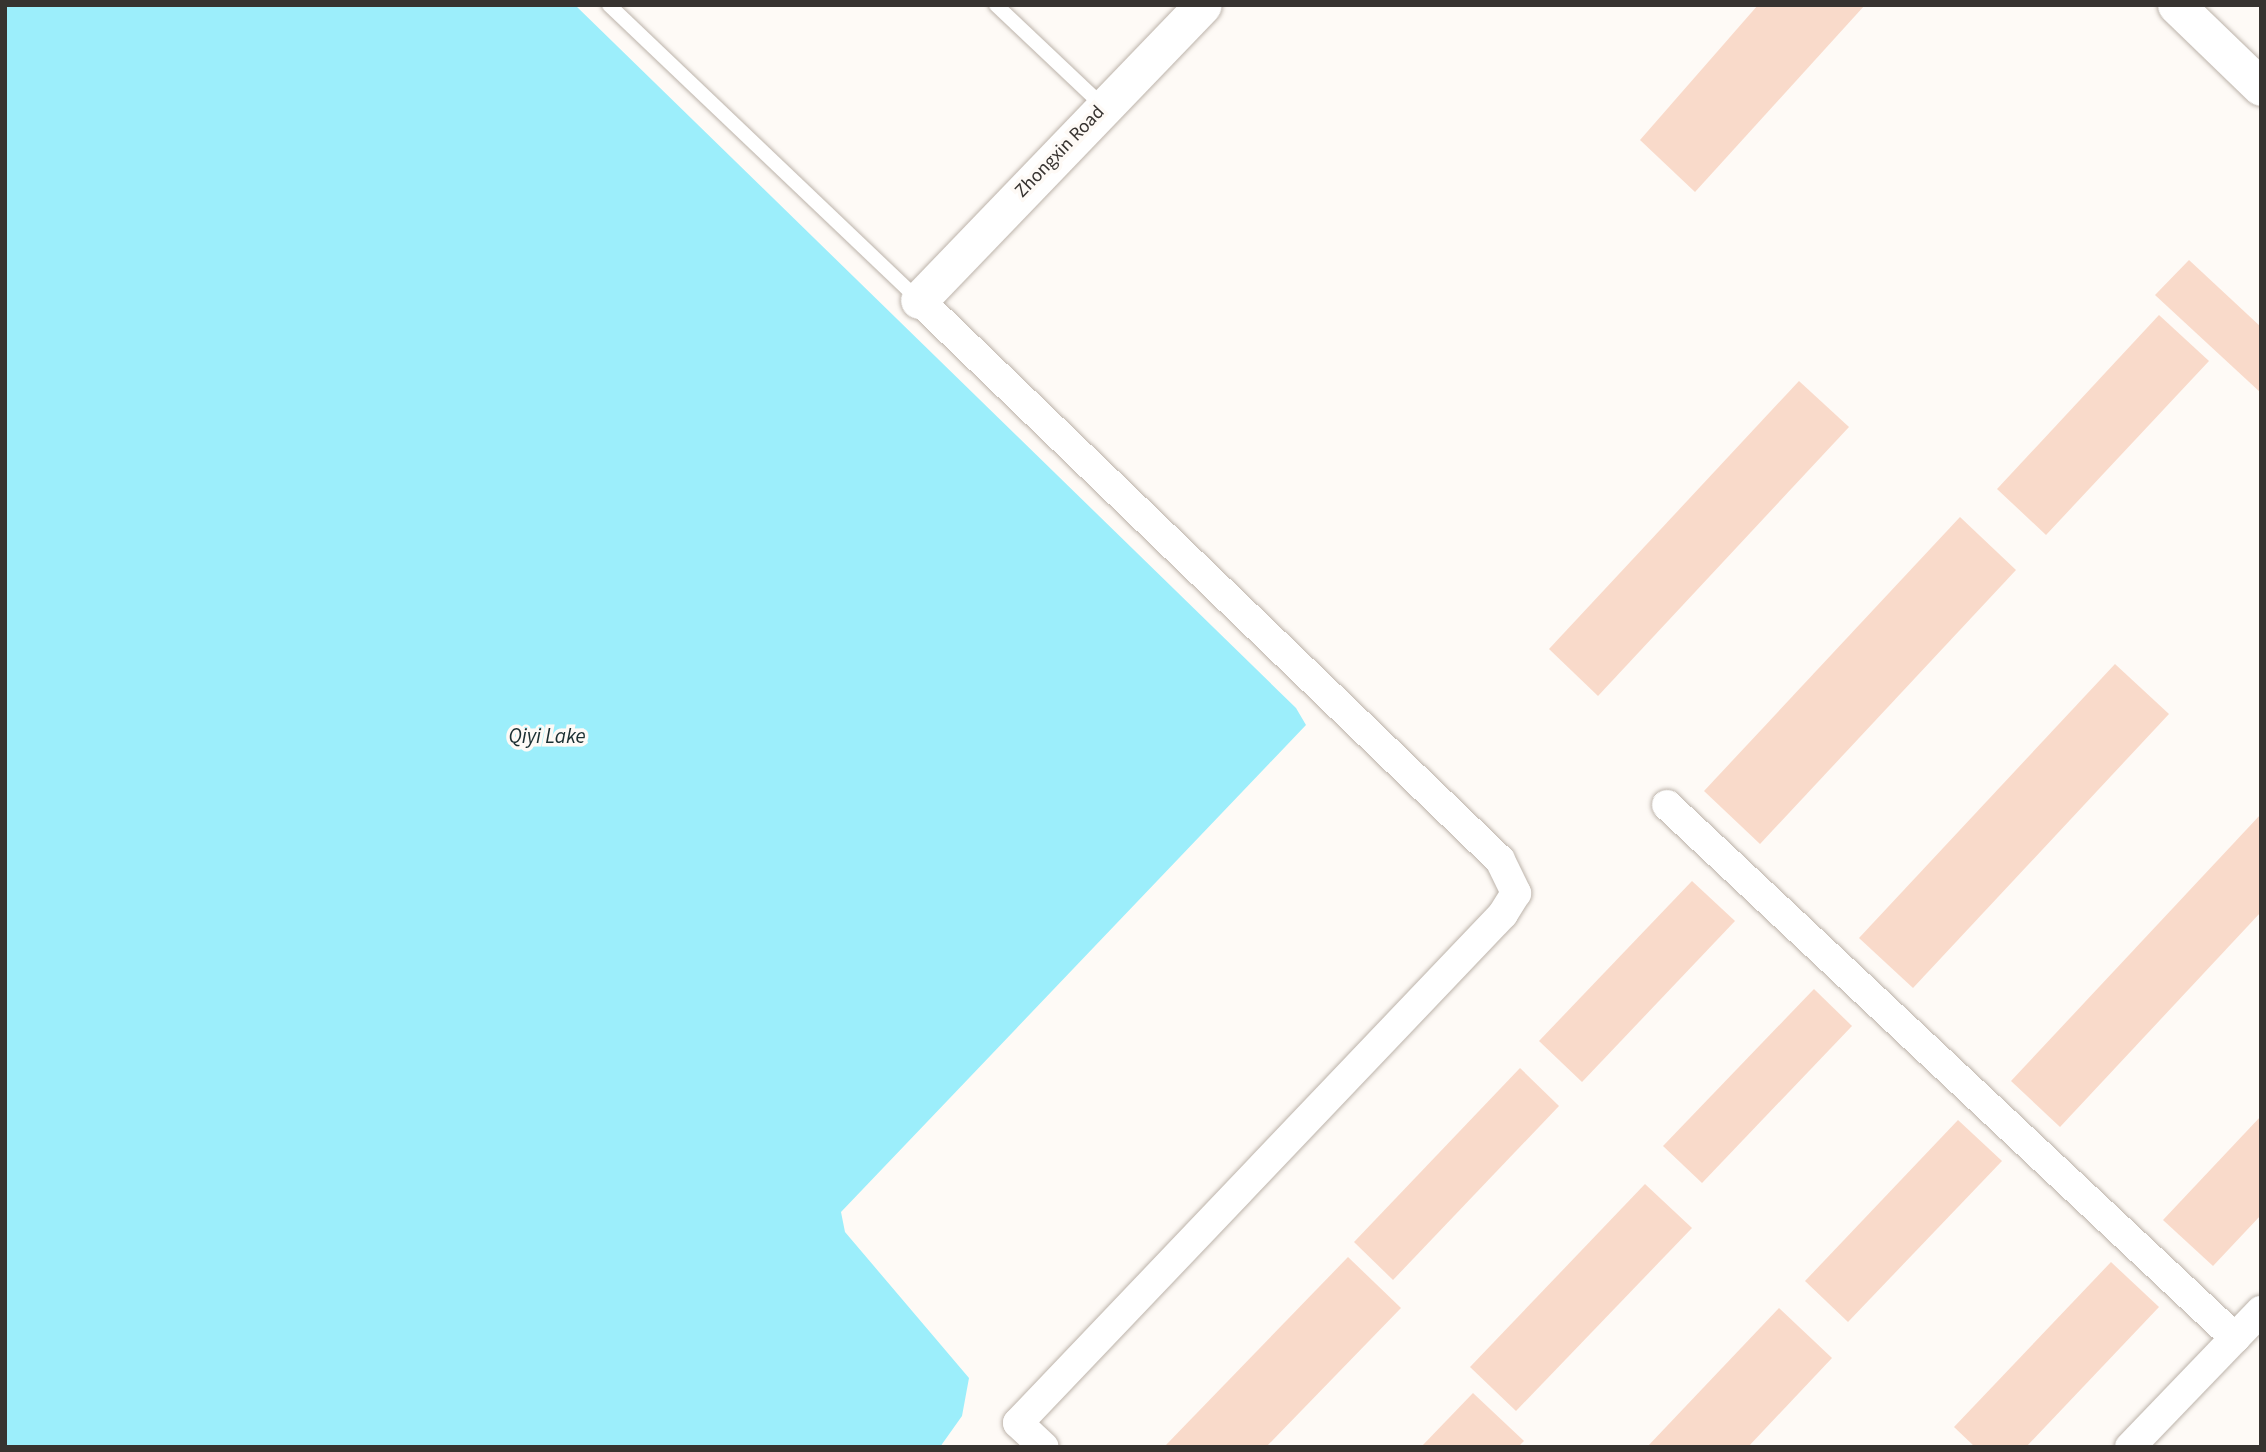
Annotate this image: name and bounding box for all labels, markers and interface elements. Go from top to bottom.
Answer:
street label: Zhongxin Road [1010,101,1110,203]
water label: Qiyi Lake [508,723,586,749]

